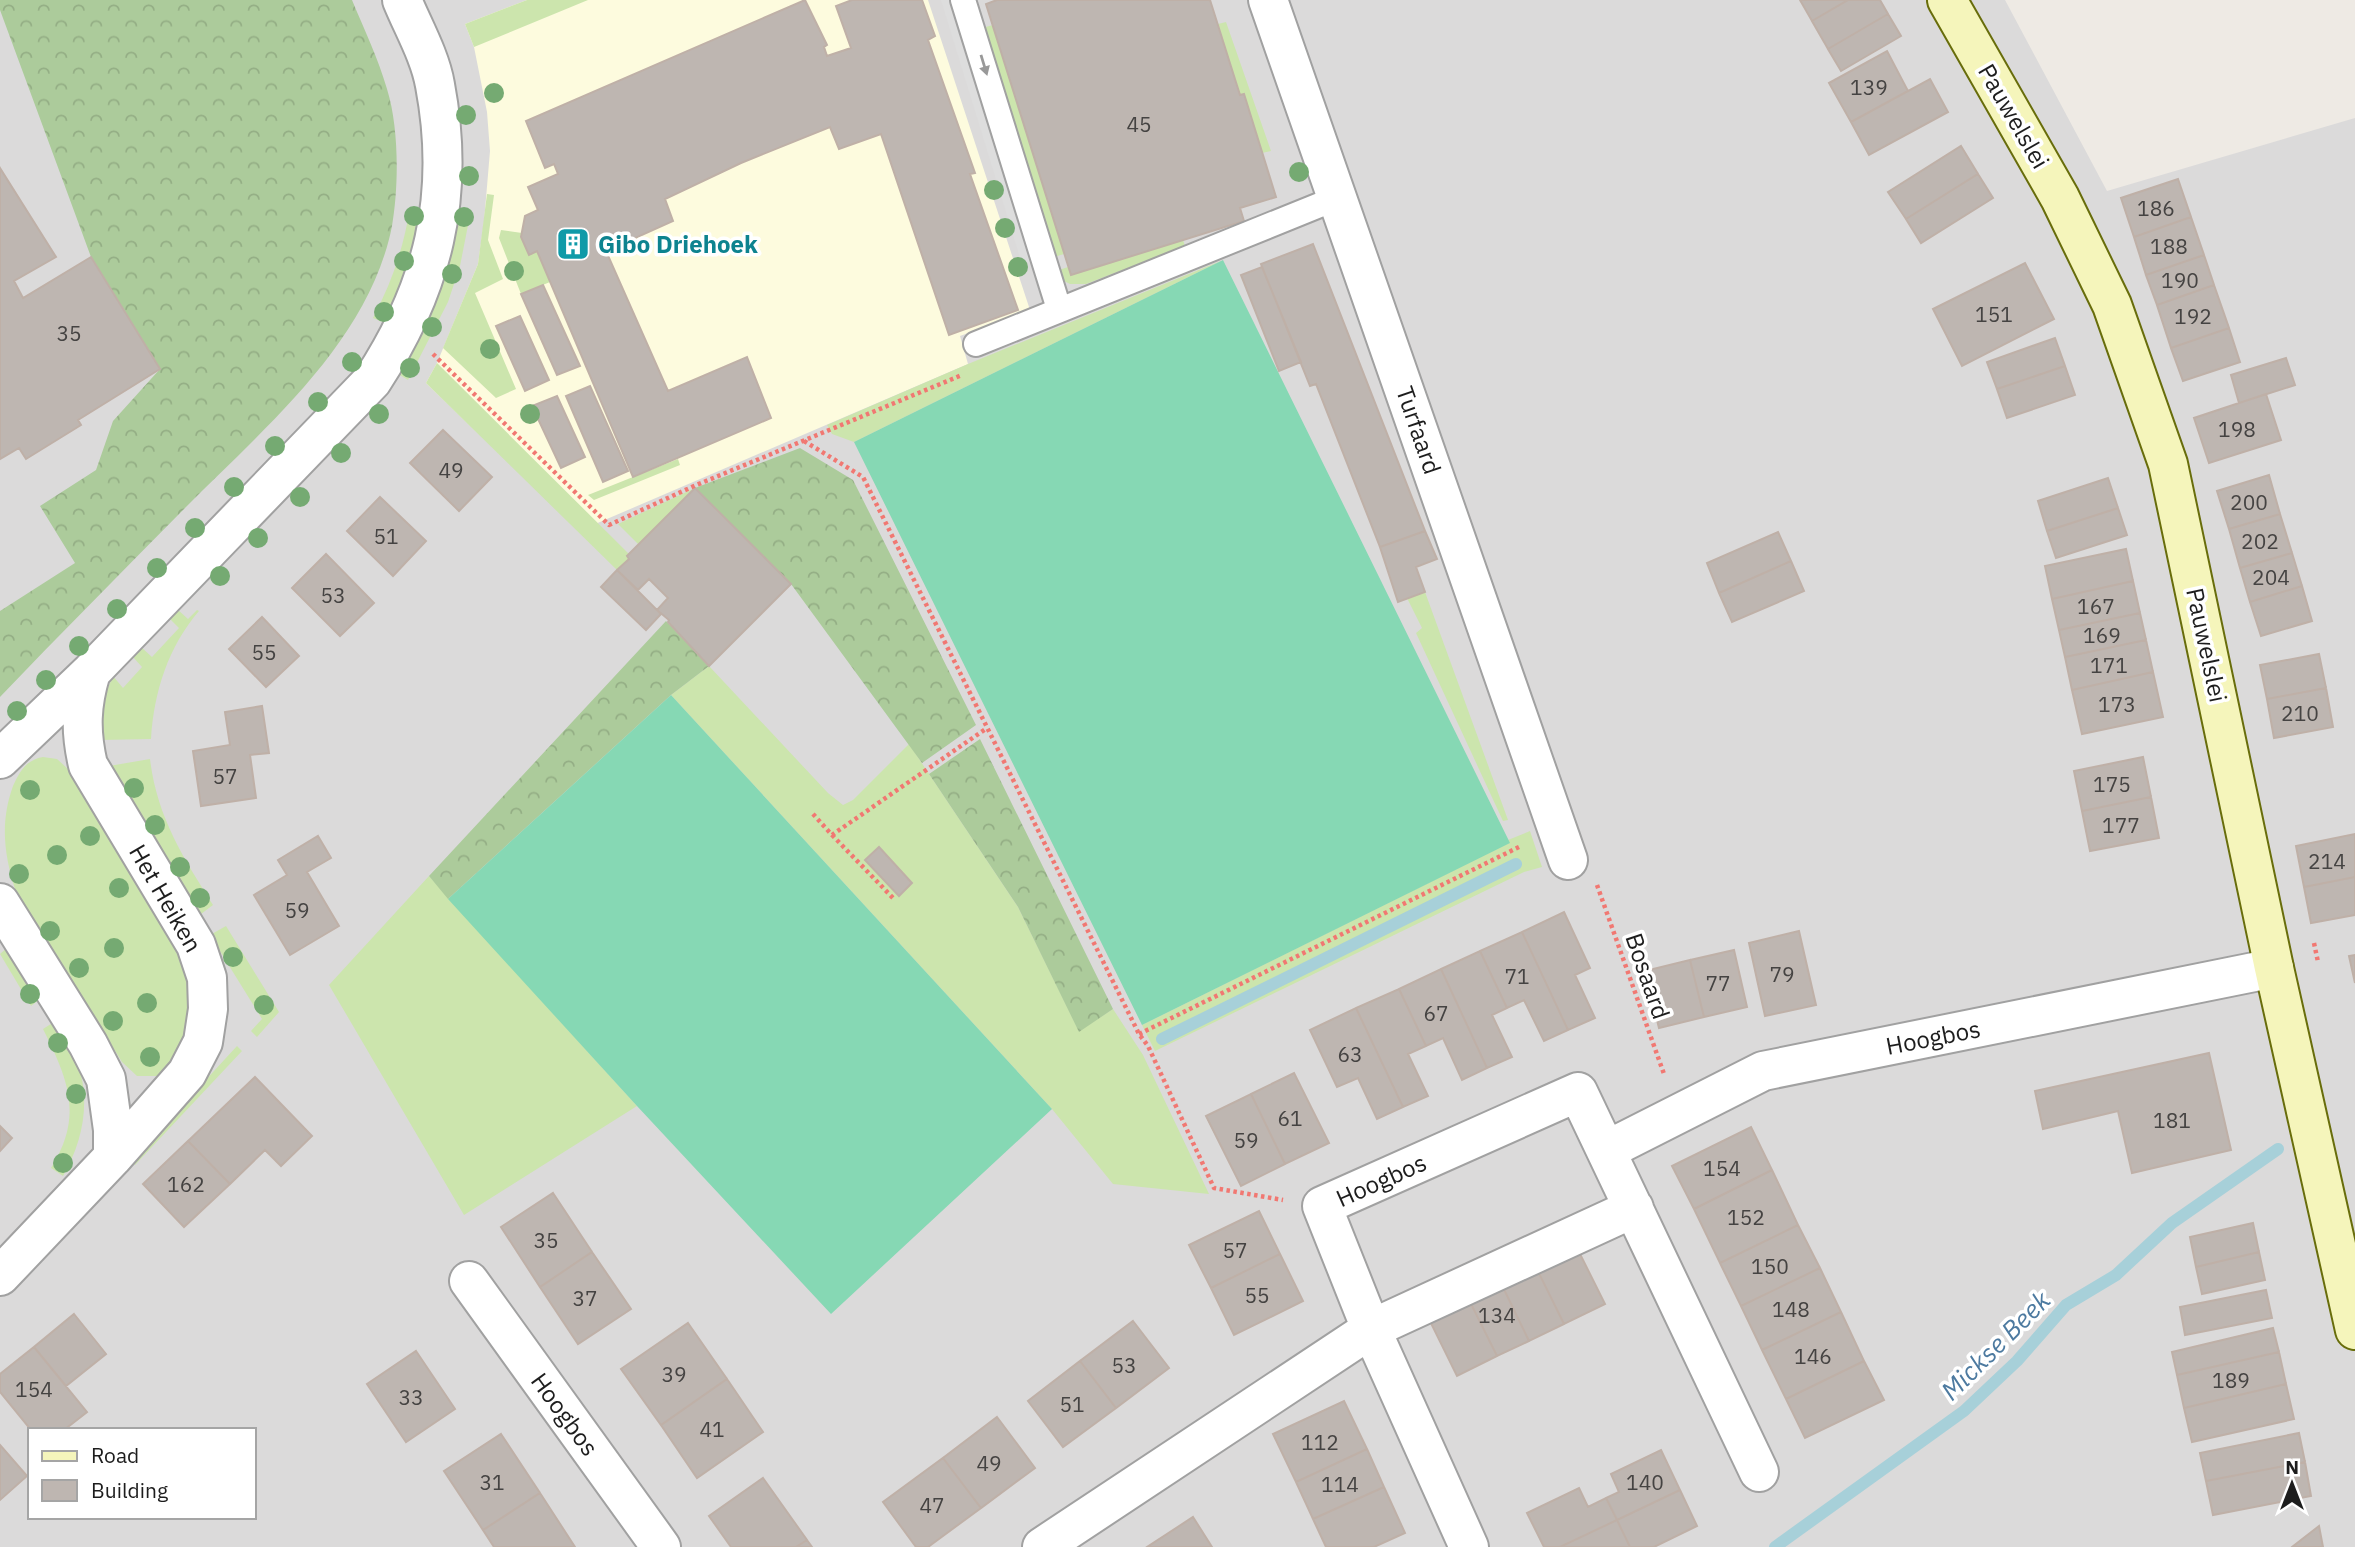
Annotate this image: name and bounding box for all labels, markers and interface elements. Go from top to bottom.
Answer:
one-way arrow [979,55,989,76]
street label: Pauwelslei [1971,58,2057,174]
house number: 139 [1850,73,1888,101]
house number: 45 [1126,110,1152,138]
house number: 186 [2137,194,2175,222]
building icon: Gibo Driehoek [554,225,592,263]
place label: Gibo Driehoek [598,228,758,260]
house number: 188 [2150,232,2188,260]
house number: 190 [2161,266,2199,294]
house number: 151 [1975,300,2013,328]
house number: 192 [2174,302,2212,330]
house number: 35 [56,319,82,347]
street label: Turfaard [1389,382,1449,478]
house number: 198 [2218,415,2256,443]
house number: 49 [438,456,464,484]
house number: 200 [2230,488,2268,516]
house number: 51 [373,522,399,550]
house number: 202 [2241,527,2279,555]
house number: 204 [2252,563,2290,591]
house number: 53 [320,581,346,609]
street label: Pauwelslei [2179,585,2235,705]
house number: 167 [2077,592,2115,620]
house number: 169 [2083,621,2121,649]
house number: 55 [251,638,277,666]
house number: 171 [2090,651,2128,679]
house number: 173 [2098,690,2136,718]
house number: 210 [2281,699,2319,727]
house number: 57 [212,762,238,790]
house number: 175 [2093,770,2131,798]
house number: 177 [2102,811,2140,839]
street label: Het Heiken [122,838,210,958]
house number: 214 [2308,847,2346,875]
house number: 59 [284,896,310,924]
street label: Bosaard [1618,929,1678,1023]
house number: 79 [1769,960,1795,988]
house number: 71 [1504,962,1530,990]
house number: 77 [1705,969,1731,997]
house number: 67 [1423,999,1449,1027]
street label: Hoogbos [1883,1012,1983,1062]
house number: 63 [1337,1040,1363,1068]
house number: 61 [1277,1104,1303,1132]
house number: 181 [2153,1106,2191,1134]
house number: 59 [1233,1126,1259,1154]
street label: Hoogbos [1331,1146,1431,1214]
house number: 154 [1703,1154,1741,1182]
house number: 162 [167,1170,205,1198]
house number: 152 [1727,1203,1765,1231]
house number: 35 [533,1226,559,1254]
house number: 57 [1222,1236,1248,1264]
house number: 150 [1751,1252,1789,1280]
house number: 55 [1244,1281,1270,1309]
water label: Mickse Beek [1933,1283,2057,1407]
house number: 37 [572,1284,598,1312]
house number: 148 [1772,1295,1810,1323]
house number: 134 [1478,1301,1516,1329]
house number: 146 [1794,1342,1832,1370]
house number: 53 [1111,1351,1137,1379]
house number: 39 [661,1360,687,1388]
street label: Hoogbos [524,1366,606,1462]
house number: 189 [2212,1366,2250,1394]
house number: 154 [15,1375,53,1403]
house number: 33 [398,1383,424,1411]
house number: 51 [1059,1390,1085,1418]
house number: 41 [699,1415,725,1443]
legend [28,1428,256,1519]
house number: 112 [1301,1428,1339,1456]
text: Road [91,1441,139,1469]
house number: 49 [976,1449,1002,1477]
north arrow [2257,1449,2327,1519]
text: N [2285,1455,2299,1479]
house number: 31 [479,1468,505,1496]
house number: 140 [1626,1468,1664,1496]
house number: 114 [1321,1470,1359,1498]
text: Building [91,1476,168,1504]
house number: 47 [919,1491,945,1519]

